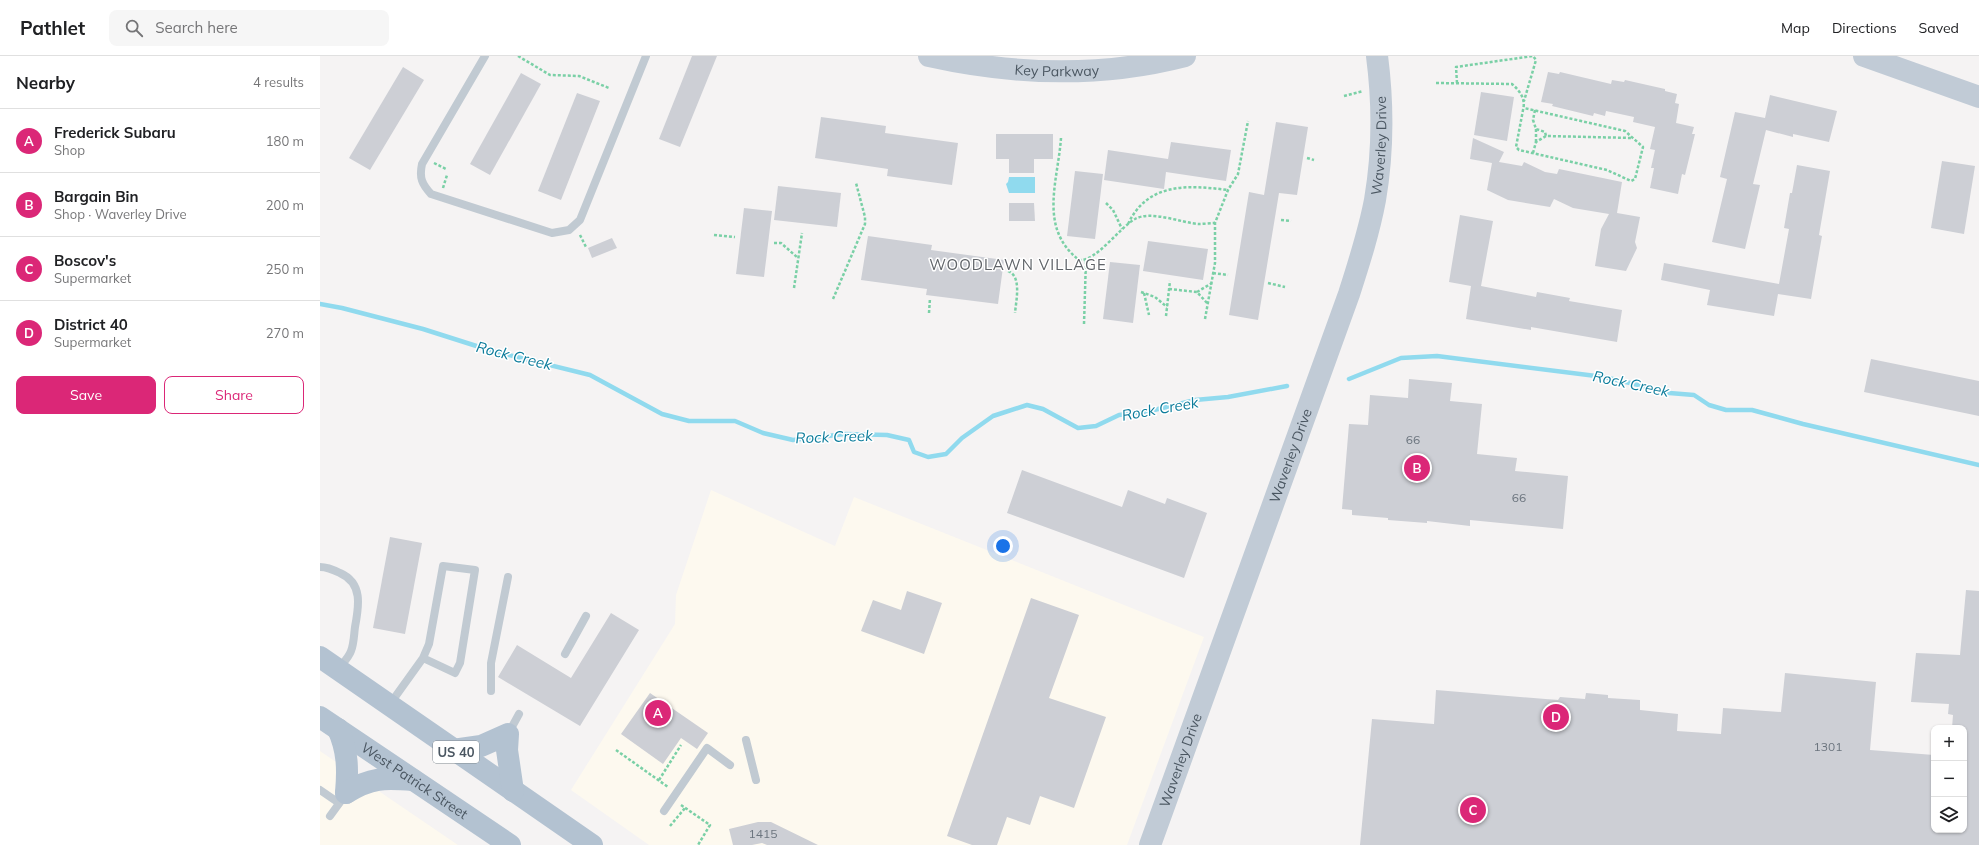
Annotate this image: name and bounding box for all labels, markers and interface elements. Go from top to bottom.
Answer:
search box [109,10,389,46]
text: Pathlet [20,16,85,40]
icon: search [123,17,145,39]
text: Search here [155,18,238,37]
text: Map [1781,19,1810,37]
text: Directions [1832,19,1897,37]
text: Saved [1919,19,1959,37]
street label: Key Parkway [1014,60,1100,80]
text: Nearby [16,72,75,93]
text: 4 results [253,74,304,90]
street label: Waverley Drive [1367,96,1390,196]
text: Frederick Subaru [54,123,176,142]
text: A [24,133,34,149]
text: 180 m [266,133,304,149]
text: Shop [54,142,85,158]
text: Bargain Bin [54,187,138,206]
text: B [25,197,33,213]
text: 200 m [266,197,304,213]
text: Shop · Waverley Drive [54,206,187,222]
text: Boscov's [54,251,116,270]
district label: WOODLAWN VILLAGE [929,255,1107,274]
text: C [25,261,33,277]
text: 250 m [266,261,304,277]
text: Supermarket [54,270,131,286]
text: District 40 [54,315,128,334]
text: D [24,325,34,341]
text: 270 m [266,325,304,341]
text: Supermarket [54,334,131,350]
water label: Rock Creek [474,337,555,374]
water label: Rock Creek [1591,366,1672,401]
button: Save [16,376,156,414]
button: Share [164,376,304,414]
water label: Rock Creek [1120,392,1201,425]
street label: Waverley Drive [1265,406,1316,505]
water label: Rock Creek [795,426,874,447]
house number: 66 [1406,432,1420,447]
pin: B [1404,453,1430,483]
house number: 66 [1512,490,1526,505]
your location [993,536,1013,556]
pin: A [645,698,671,728]
pin: D [1543,702,1569,732]
street label: Waverley Drive [1155,711,1206,810]
map controls [1931,725,1967,833]
button: + [1931,725,1967,761]
street label: West Patrick Street [358,738,471,823]
house number: 1301 [1814,739,1842,754]
road number: US 40 [433,741,479,763]
button: − [1931,761,1967,797]
pin: C [1460,795,1486,825]
button: layers [1931,797,1967,833]
house number: 1415 [749,826,777,841]

